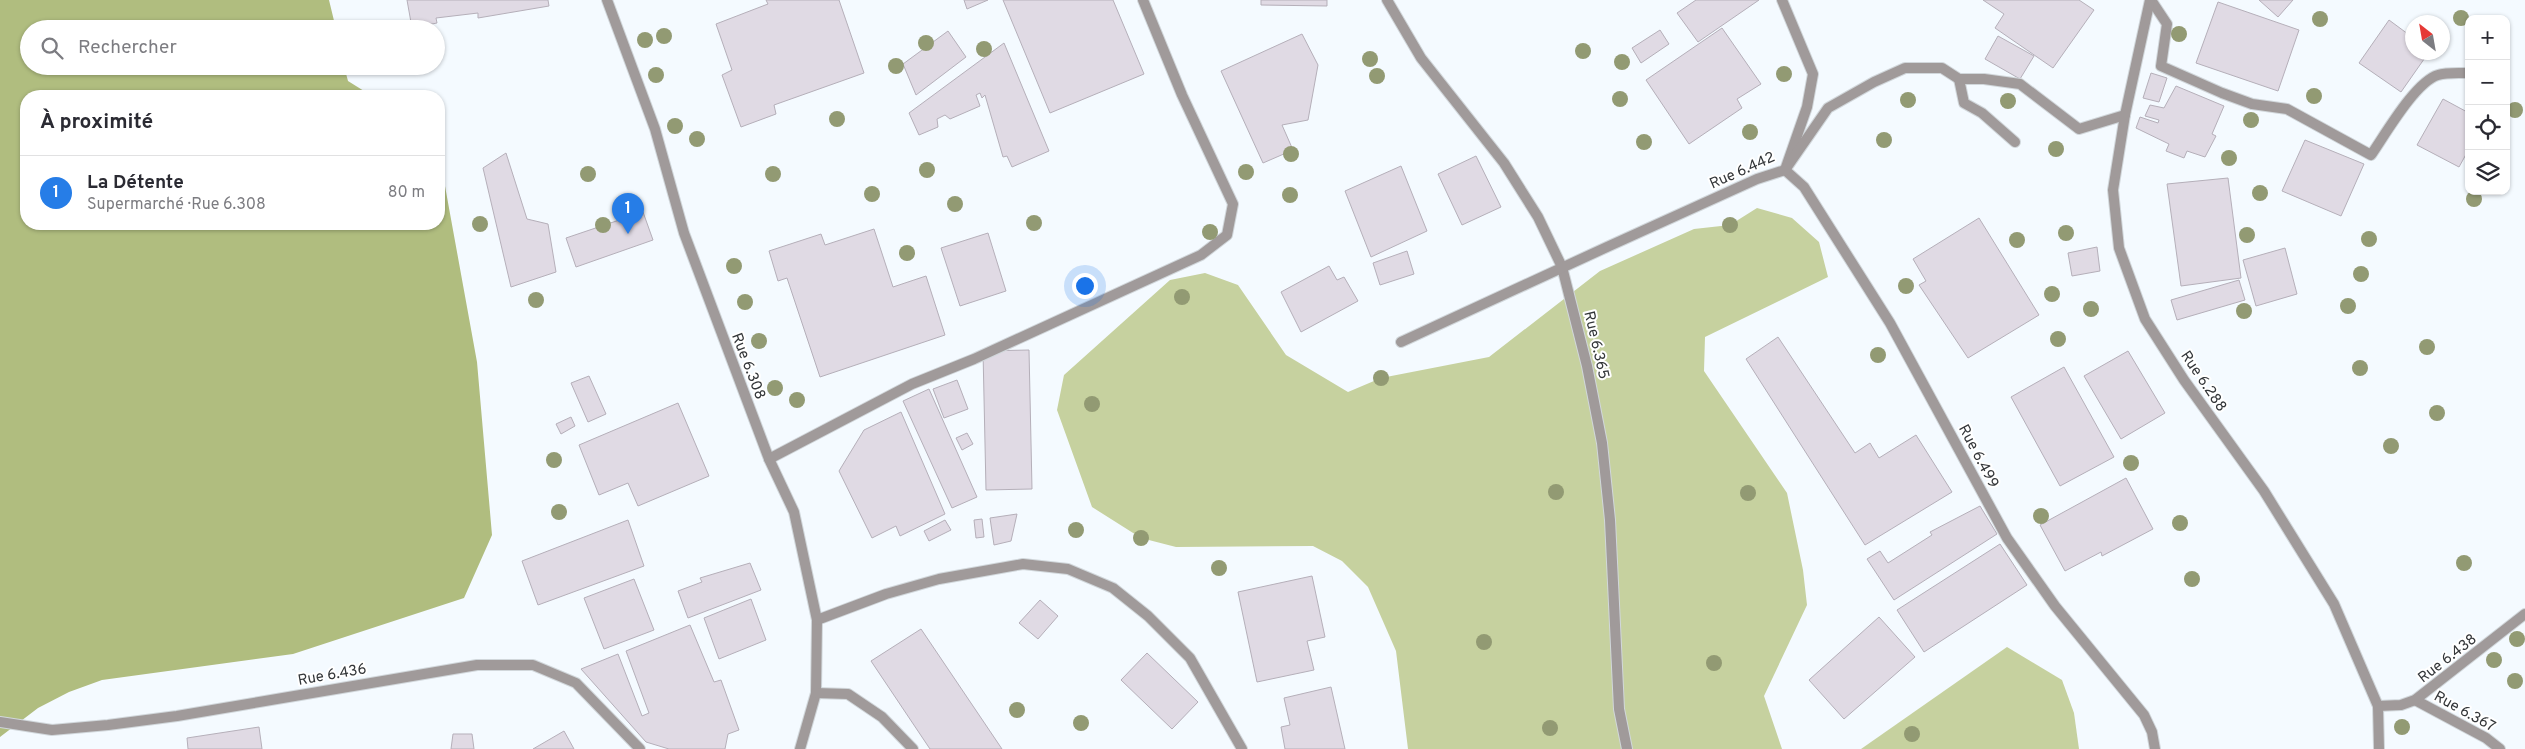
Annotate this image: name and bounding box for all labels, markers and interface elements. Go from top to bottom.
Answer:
north arrow [2405,15,2450,60]
map controls [2465,15,2510,195]
button: + [2465,15,2510,60]
search box [20,20,445,75]
icon: search [38,34,66,62]
text: Rechercher [78,36,177,60]
button: − [2465,60,2510,105]
button: locate [2465,105,2510,150]
text: À proximité [40,109,153,136]
street label: Rue 6.442 [1707,148,1778,194]
button: layers [2465,150,2510,195]
text: La Détente [87,171,184,195]
text: 1 [53,183,59,203]
text: 80 m [388,183,425,203]
pin: 1 [612,193,644,234]
text: Supermarché · Rue 6.308 [87,195,266,215]
your location [1072,273,1098,299]
street label: Rue 6.365 [1578,309,1613,381]
street label: Rue 6.308 [726,331,769,402]
street label: Rue 6.288 [2175,348,2230,416]
street label: Rue 6.499 [1953,422,2002,492]
street label: Rue 6.438 [2415,630,2481,688]
street label: Rue 6.436 [296,660,368,691]
street label: Rue 6.367 [2430,688,2499,737]

